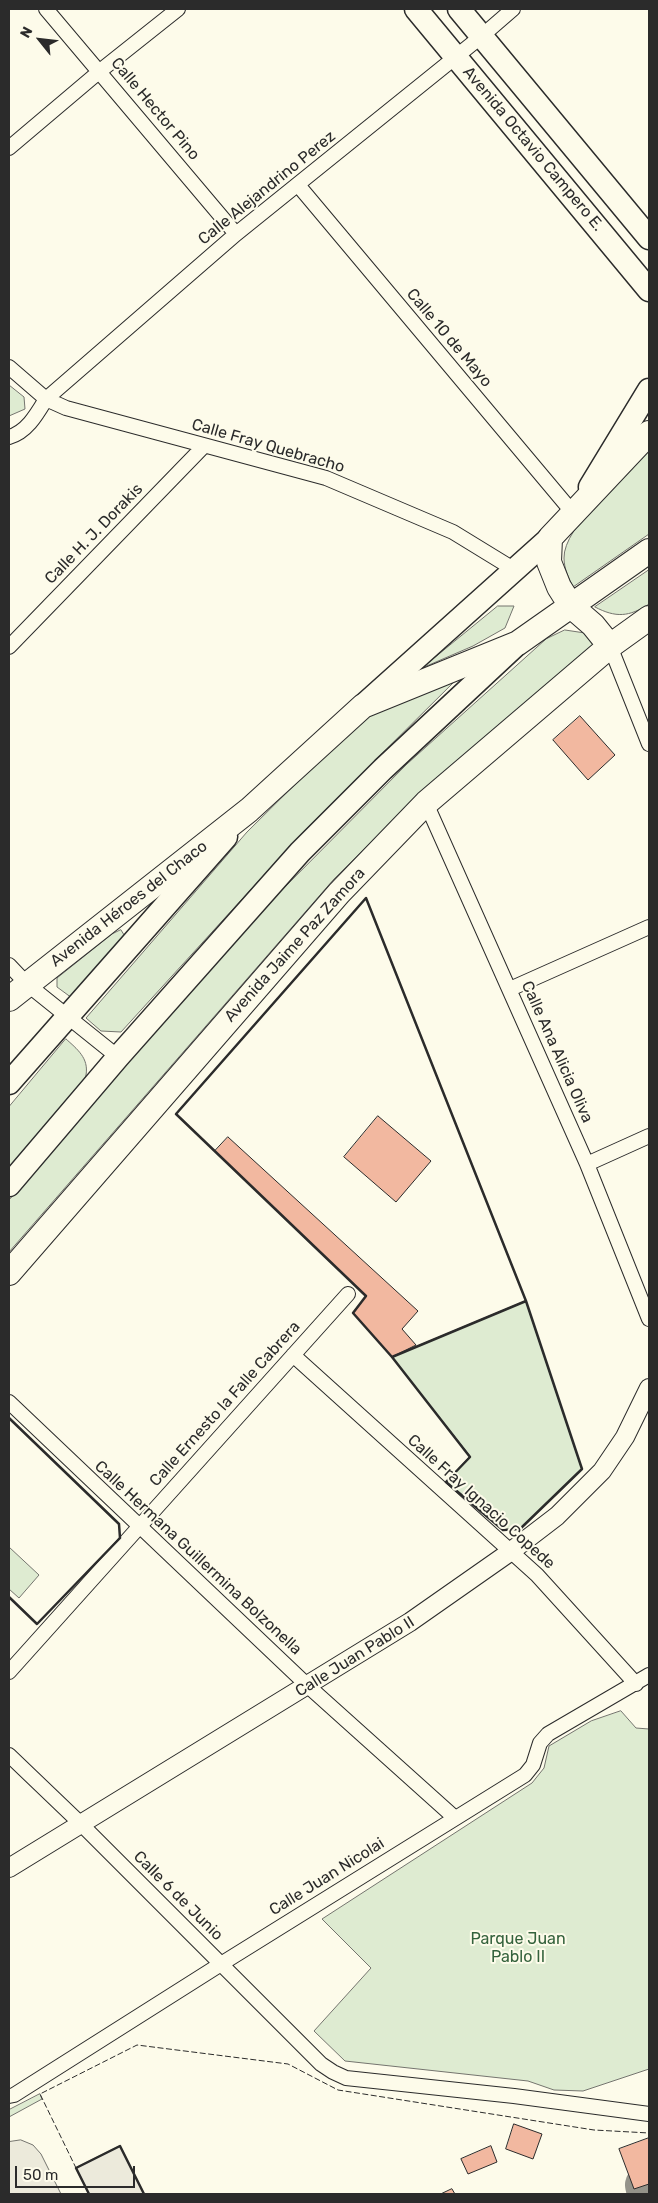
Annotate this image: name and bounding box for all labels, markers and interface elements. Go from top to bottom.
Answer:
north arrow [15,15,65,65]
text: N [17,24,36,41]
street label: Calle Hector Pino [107,54,203,164]
street label: Avenida Octavio Campero E. [458,63,608,235]
street label: Calle Alejandrino Perez [195,127,339,249]
street label: Calle 10 de Mayo [402,285,496,391]
street label: Calle Fray Quebracho [189,415,347,477]
street label: Calle H. J. Dorakis [41,480,147,588]
street label: Avenida Héroes del Chaco [47,837,211,971]
street label: Avenida Jaime Paz Zamora [221,864,369,1026]
street label: Calle Ana Alicia Oliva [517,978,597,1126]
street label: Calle Ernesto la Falle Cabrera [146,1317,304,1491]
street label: Calle Fray Ignacio Copede [403,1431,559,1573]
street label: Calle Hermana Guillermina Bolzonella [90,1457,306,1659]
street label: Calle Juan Pablo II [292,1613,418,1701]
street label: Calle Juan Nicolai [266,1834,388,1920]
street label: Calle 6 de Junio [129,1847,227,1945]
park label: Parque Juan Pablo II [470,1929,566,1967]
scale bar [18,2156,138,2188]
text: 50 m [23,2166,58,2184]

